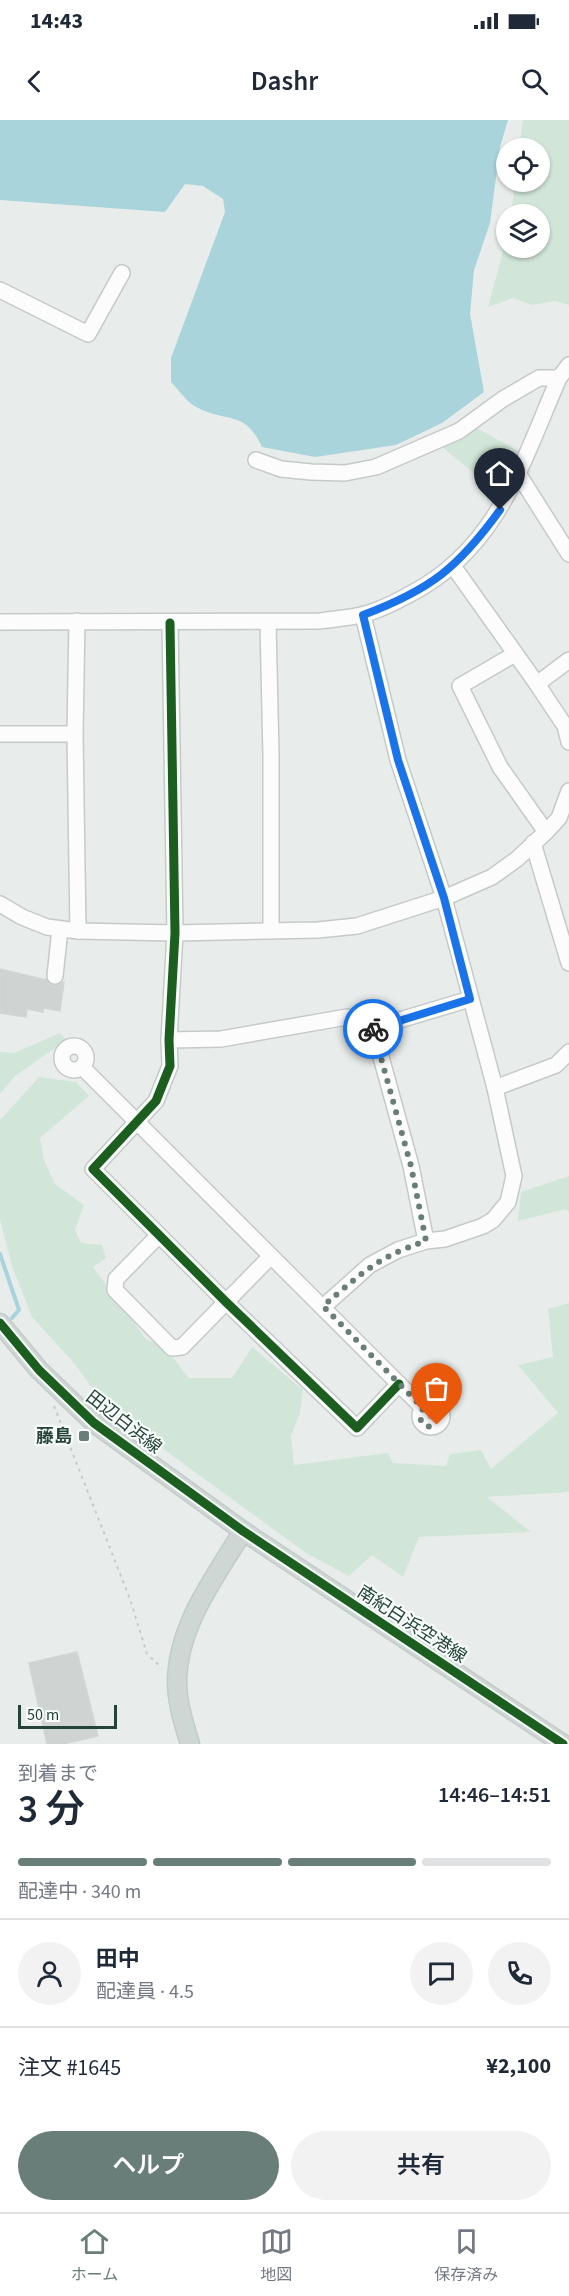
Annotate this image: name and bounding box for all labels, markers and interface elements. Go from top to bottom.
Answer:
text: 14:43 [30,5,83,37]
text: Dashr [251,62,318,101]
icon: back [18,65,51,98]
icon: search [518,65,551,98]
map controls [496,138,550,258]
button: locate [496,138,550,192]
button: layers [496,204,550,258]
pin [474,448,525,510]
icon: home [483,457,516,490]
courier [343,999,403,1059]
icon: bike [357,1013,390,1046]
pin [411,1363,462,1425]
icon: bag [420,1372,453,1405]
street label: 田辺白浜線 [81,1385,167,1460]
place label: 藤島 [36,1424,72,1449]
marker: 藤島 [77,1429,91,1443]
street label: 南紀白浜空港線 [352,1580,471,1669]
scale bar [18,1702,117,1730]
text: 50 m [27,1704,59,1726]
text: 到着まで [18,1760,98,1788]
text: 14:46–14:51 [438,1779,551,1811]
text: 3 分 [18,1782,85,1838]
text: 配達中 · 340 m [18,1878,141,1906]
button: person [18,1942,81,2005]
button: chat [410,1942,473,2005]
button: phone [488,1942,551,2005]
text: 田中 [96,1943,140,1975]
text: 配達員 · 4.5 [96,1978,194,2006]
text: ¥2,100 [486,2050,551,2082]
text: 注文 #1645 [18,2052,121,2084]
button: ヘルプ [18,2131,279,2200]
button: 共有 [291,2131,551,2200]
tab: ホーム [71,2225,118,2286]
tab: 地図 [260,2225,293,2286]
tab: 保存済み [434,2225,498,2286]

